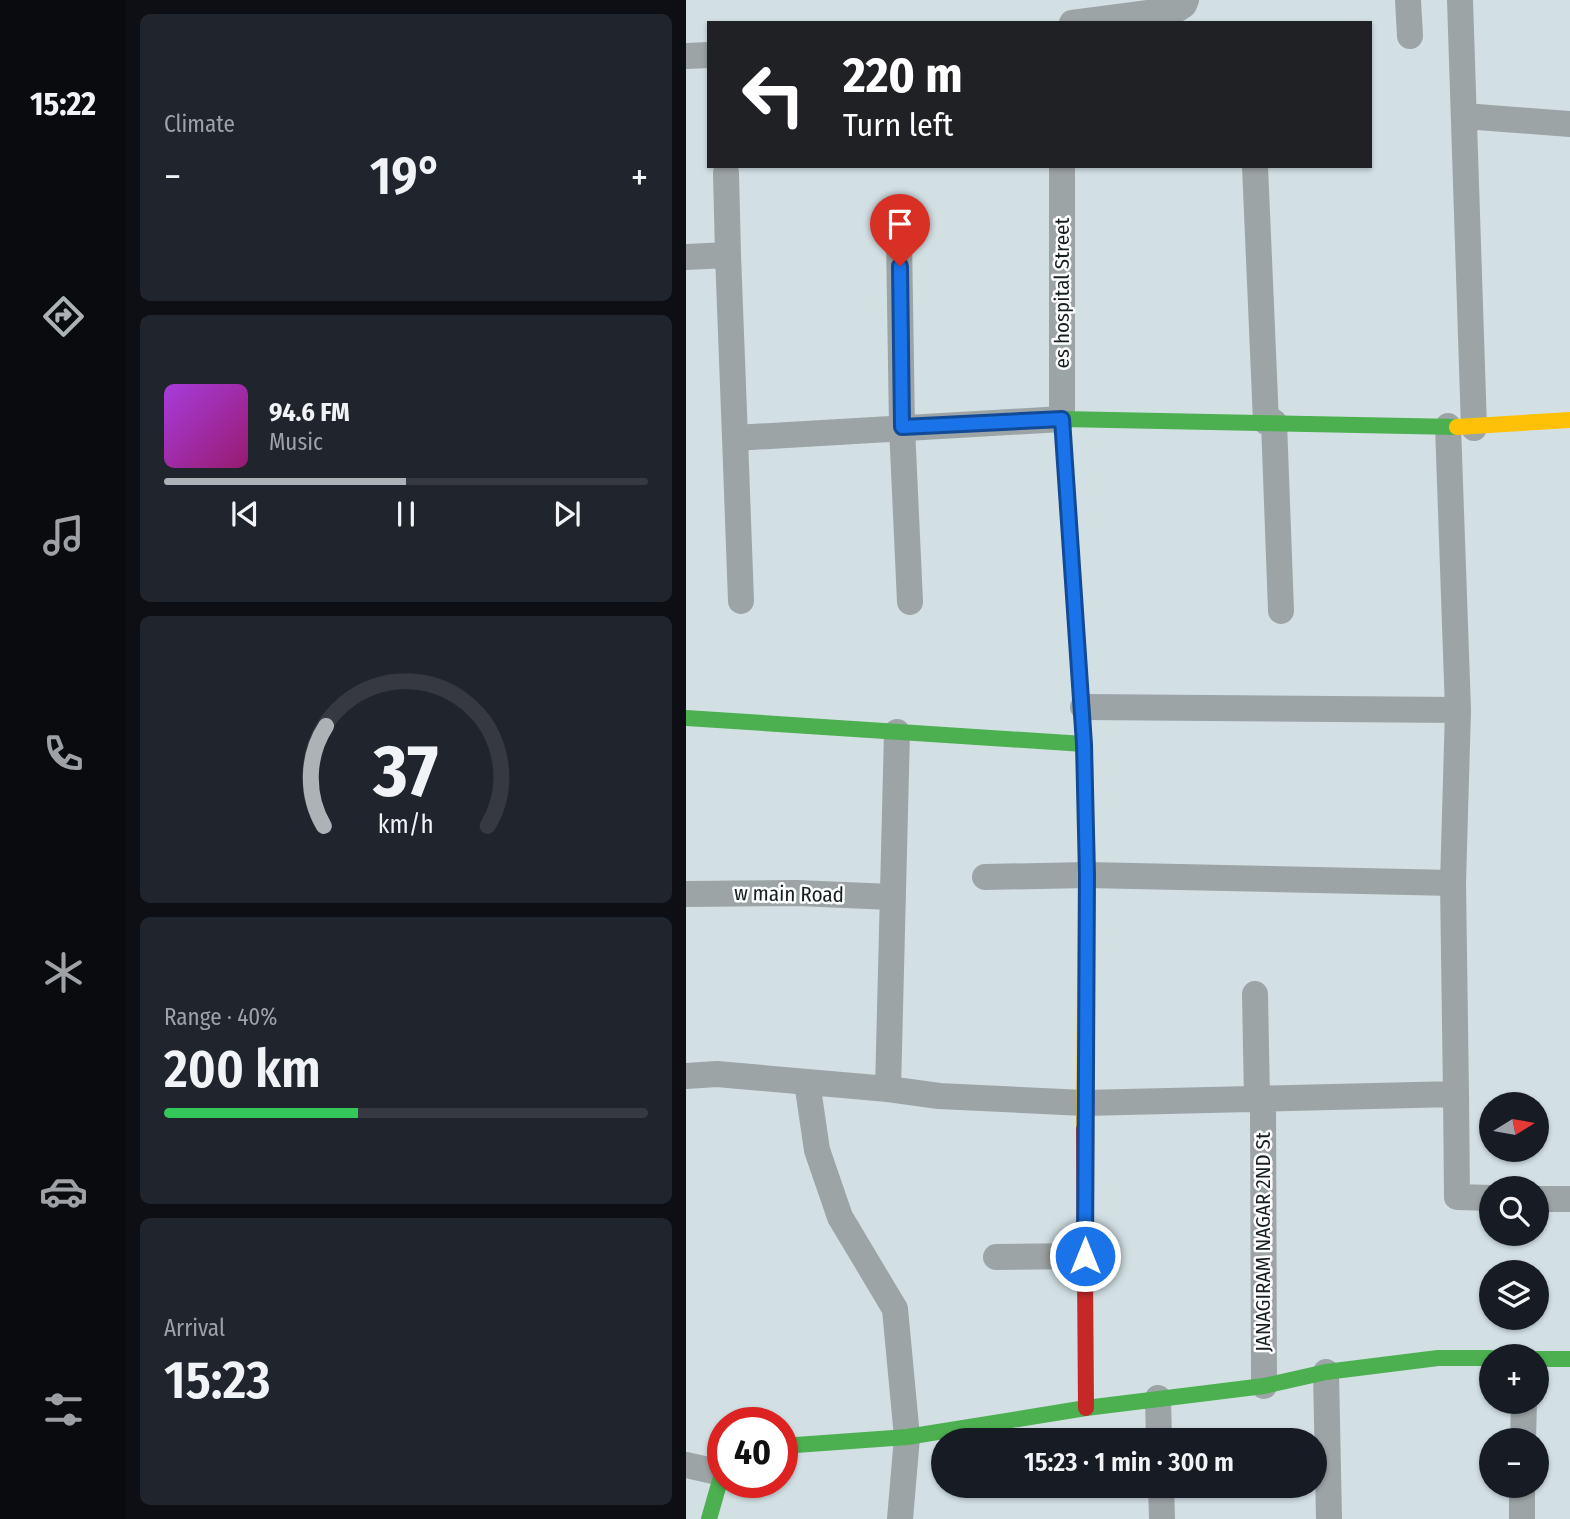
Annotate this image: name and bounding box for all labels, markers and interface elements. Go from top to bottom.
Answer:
text: 220 m [843,46,963,105]
icon: left [728,49,819,140]
text: 15:22 [30,85,96,123]
text: Turn left [843,106,953,144]
text: Climate [164,110,235,138]
text: 19° [370,145,442,208]
text: − [164,154,181,200]
text: + [631,154,648,200]
pin [870,194,930,266]
icon: arrive [881,205,919,243]
street label: es hospital Street [1049,218,1075,368]
icon: directions [39,292,88,341]
text: 94.6 FM [269,397,350,428]
text: Music [269,428,323,456]
icon: previous [226,495,264,533]
icon: pause [387,495,425,533]
icon: next [548,495,586,533]
icon: music [39,511,88,560]
text: 37 [372,728,439,815]
icon: phone [39,729,88,778]
text: km/h [378,809,434,839]
street label: w main Road [734,880,844,908]
icon: climate [39,948,88,997]
text: Range · 40% [164,1003,278,1031]
text: 200 km [164,1038,321,1101]
north arrow [1479,1092,1549,1162]
map controls [1479,1092,1549,1498]
street label: JANAGIRAM NAGAR 2ND St [1250,1132,1276,1352]
icon: car [39,1167,88,1216]
button: search [1479,1176,1549,1246]
position arrow [1048,1219,1122,1293]
button: layers [1479,1260,1549,1330]
text: Arrival [164,1314,225,1342]
button: + [1479,1344,1549,1414]
text: 15:23 [164,1349,271,1412]
icon: filters [39,1385,88,1434]
speed limit sign: 40 [707,1407,798,1498]
button: − [1479,1428,1549,1498]
text: 15:23 · 1 min · 300 m [1024,1447,1234,1478]

